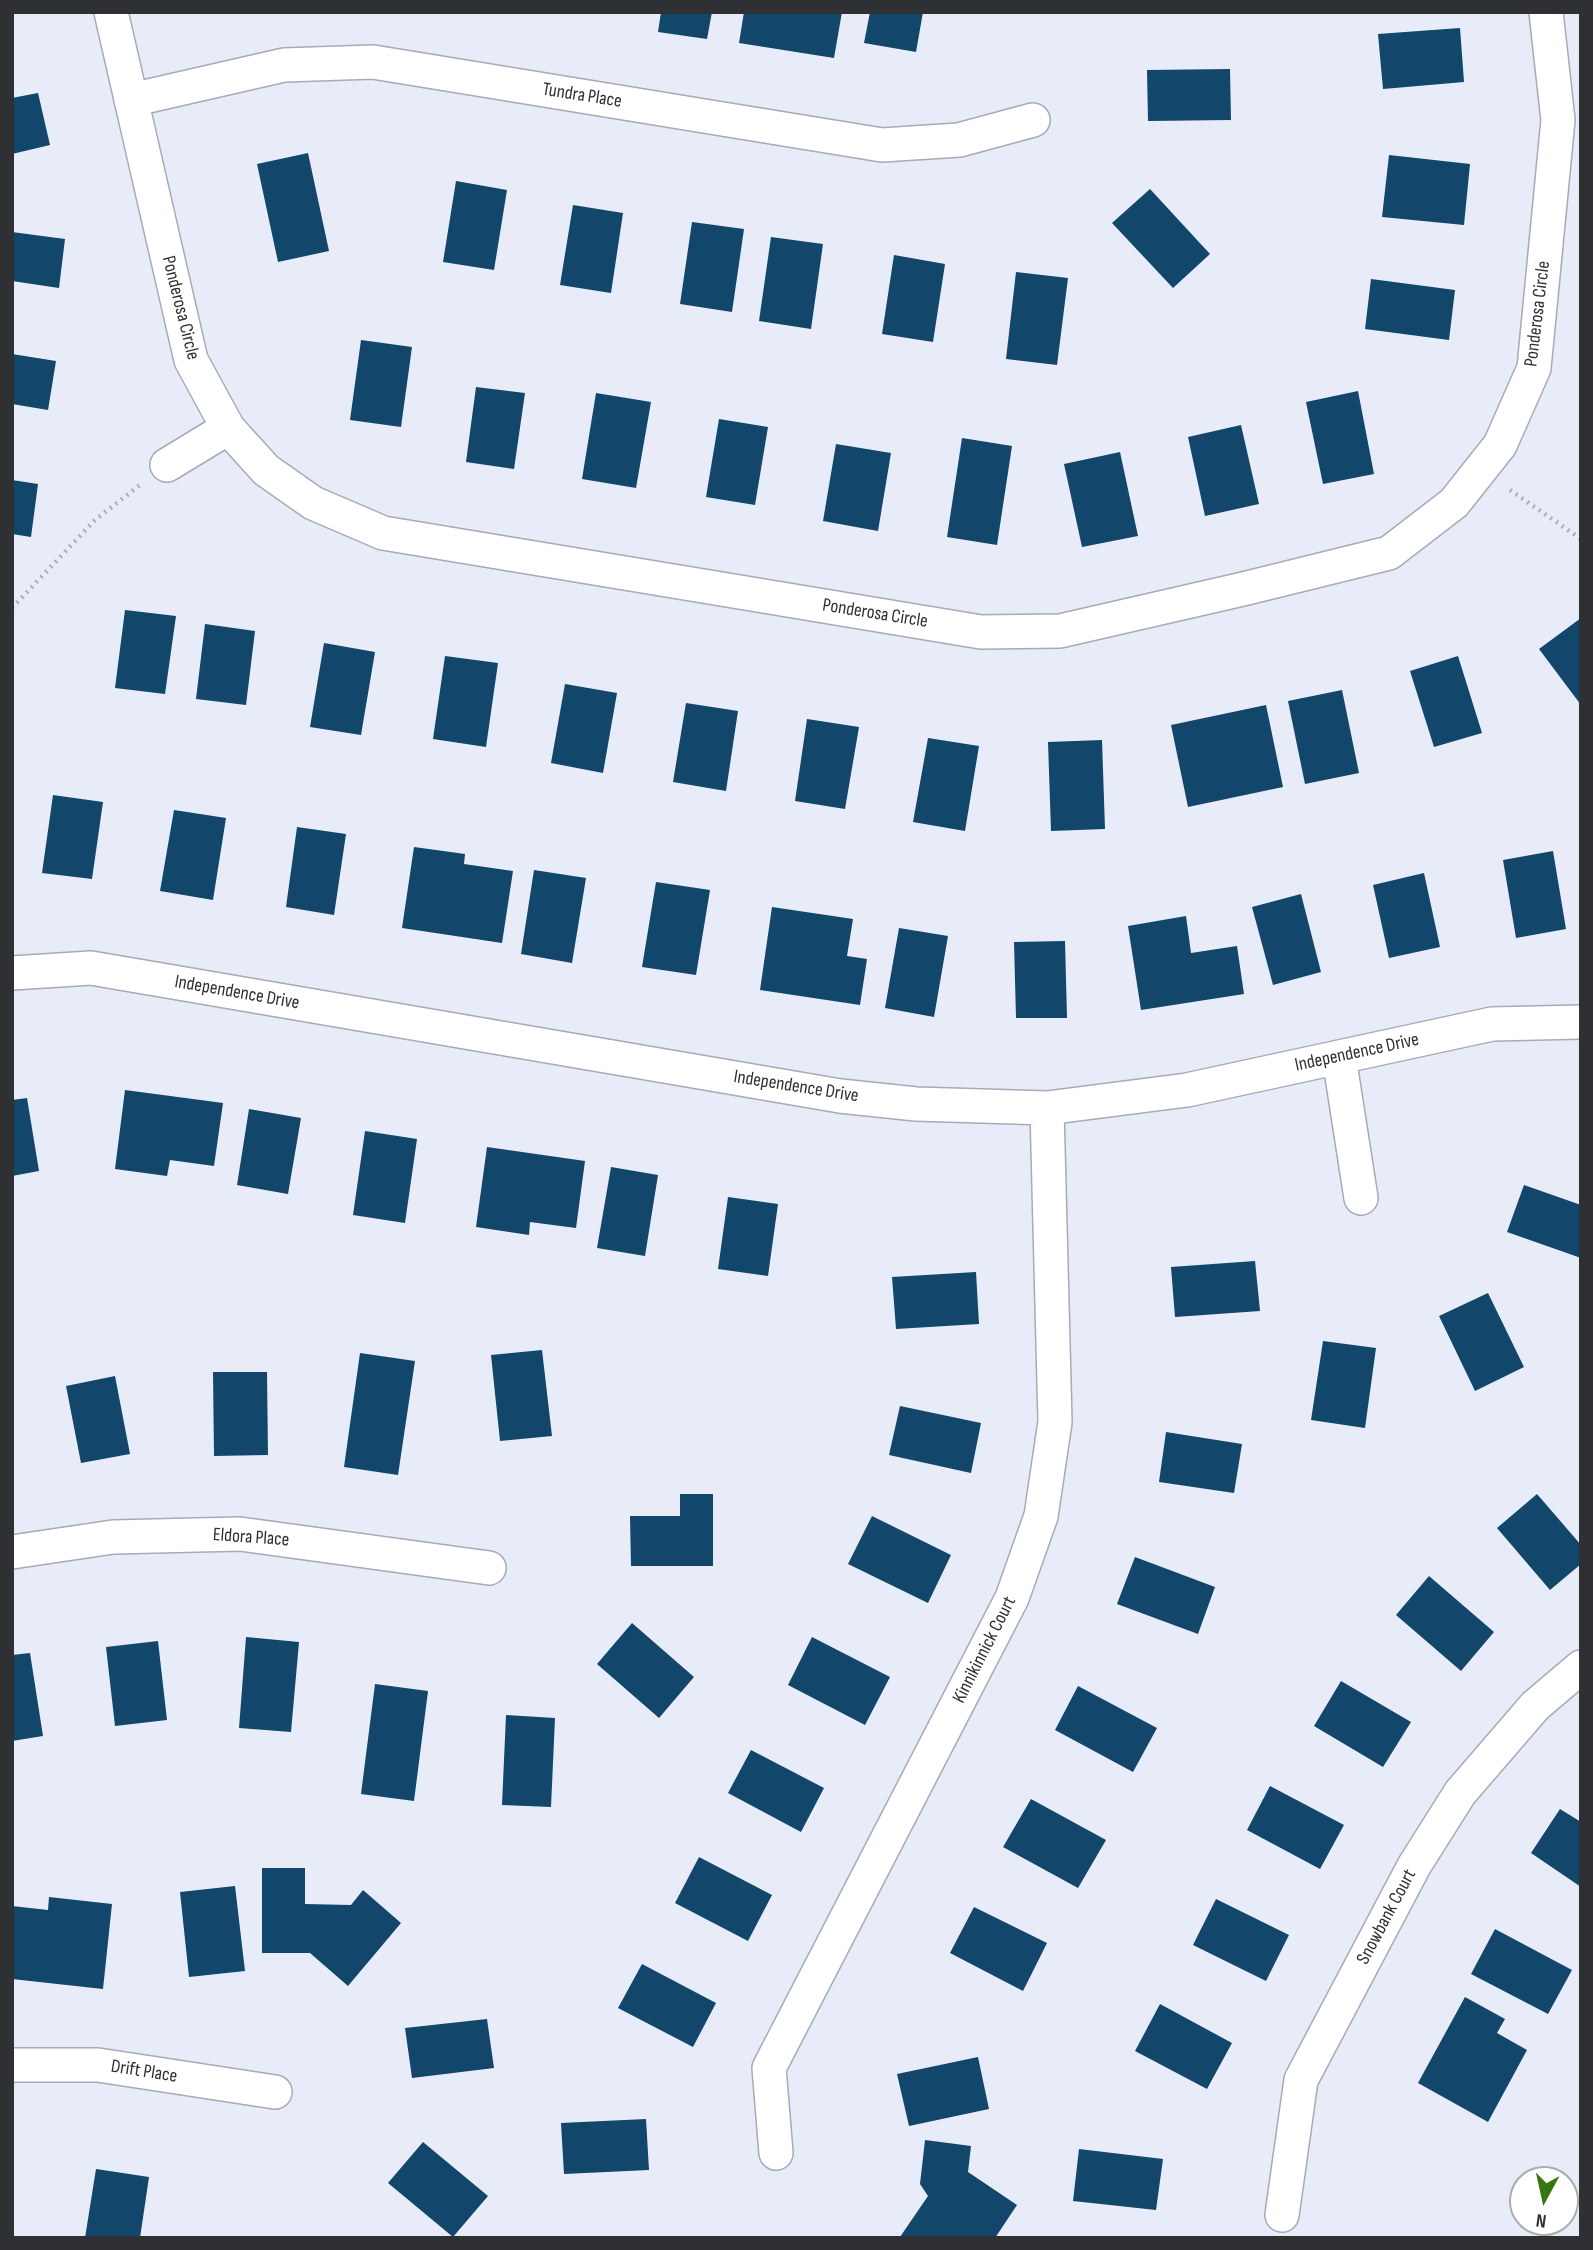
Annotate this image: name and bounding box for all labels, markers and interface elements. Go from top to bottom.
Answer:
street label: Tundra Place [541,78,623,114]
street label: Ponderosa Circle [156,254,204,362]
street label: Ponderosa Circle [1520,260,1556,368]
street label: Ponderosa Circle [821,594,929,634]
street label: Independence Drive [173,971,301,1015]
street label: Independence Drive [1293,1029,1421,1077]
street label: Independence Drive [732,1066,860,1108]
street label: Eldora Place [212,1524,290,1552]
street label: Kinnikinnick Court [948,1593,1022,1707]
street label: Snowbank Court [1352,1865,1422,1969]
street label: Drift Place [109,2056,179,2088]
north arrow [1509,2166,1579,2236]
text: N [1535,2208,1548,2232]

